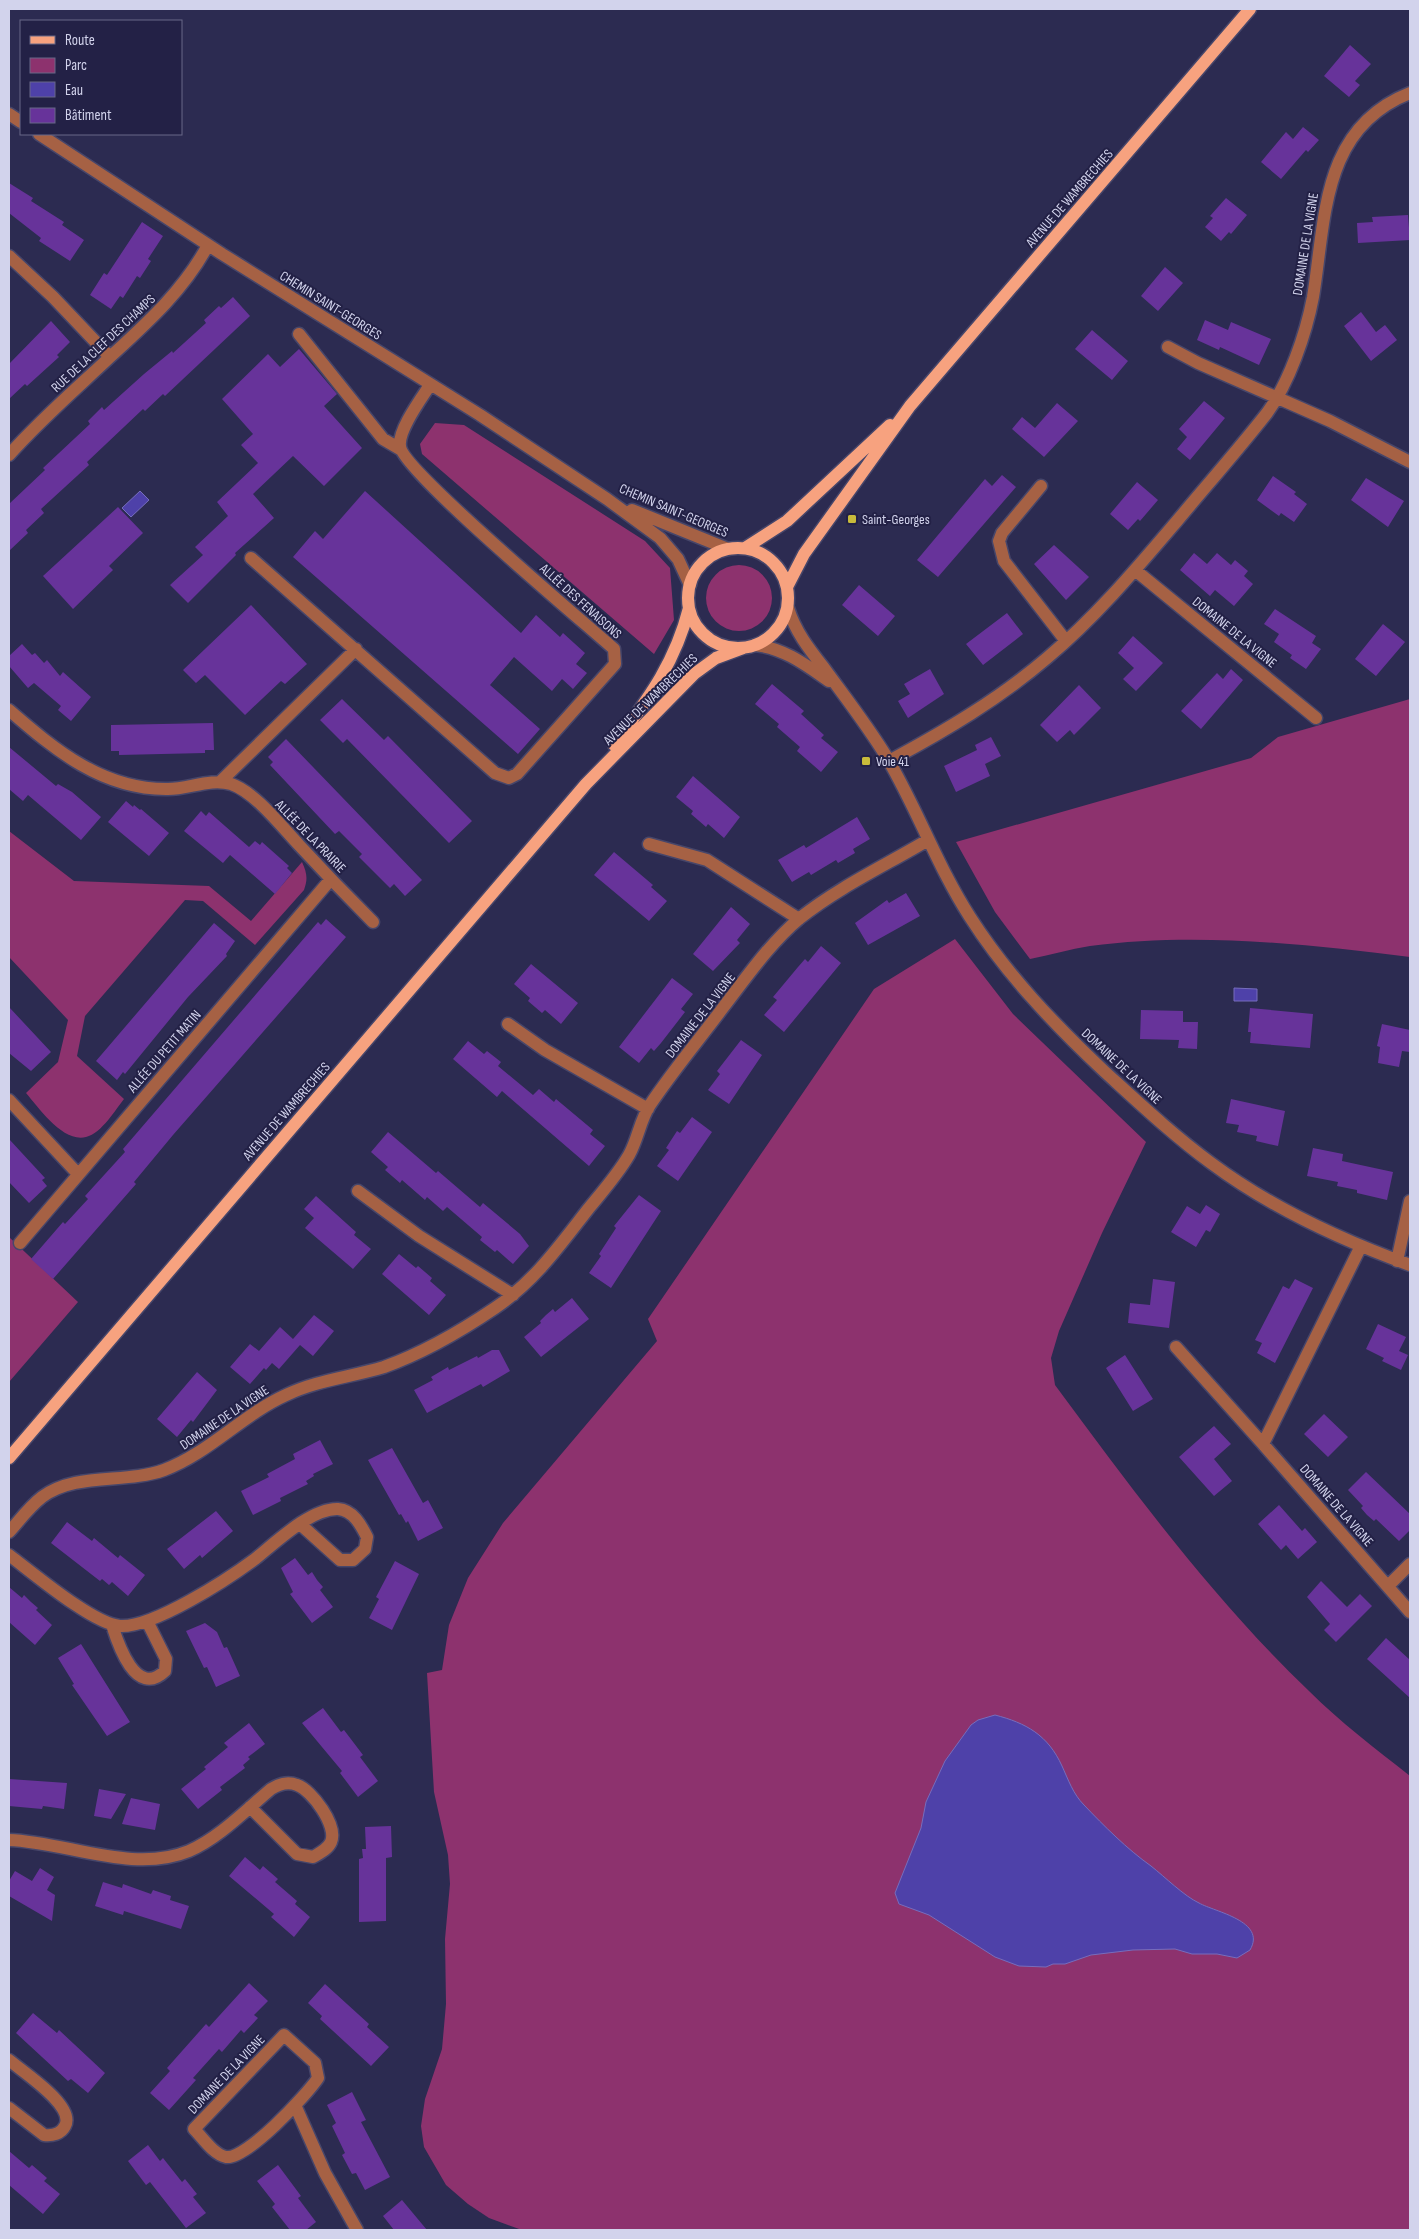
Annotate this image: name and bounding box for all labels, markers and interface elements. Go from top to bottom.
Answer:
legend [20,20,182,135]
text: Route [65,31,95,50]
text: Parc [65,56,87,75]
text: Eau [65,81,83,100]
text: Bâtiment [65,106,112,125]
street label: AVENUE DE WAMBRECHIES [1021,146,1117,252]
street label: DOMAINE DE LA VIGNE [1289,191,1322,297]
street label: CHEMIN SAINT-GEORGES [277,267,385,344]
street label: RUE DE LA CLEF DES CHAMPS [48,291,159,396]
street label: CHEMIN SAINT-GEORGES [617,480,731,541]
place label: Saint-Georges [862,511,930,528]
marker: Saint-Georges [846,513,858,525]
street label: ALLÉE DES FENAISONS [536,560,625,643]
street label: DOMAINE DE LA VIGNE [1189,593,1280,672]
street label: AVENUE DE WAMBRECHIES [599,650,701,749]
place label: Voie 41 [876,753,909,770]
marker: Voie 41 [860,755,872,767]
street label: ALLÉE DE LA PRAIRIE [271,796,350,876]
street label: DOMAINE DE LA VIGNE [662,969,739,1061]
street label: ALLÉE DU PETIT MATIN [123,1007,205,1097]
street label: DOMAINE DE LA VIGNE [1078,1025,1165,1108]
street label: AVENUE DE WAMBRECHIES [238,1059,334,1165]
street label: DOMAINE DE LA VIGNE [177,1381,272,1453]
street label: DOMAINE DE LA VIGNE [1296,1461,1377,1550]
street label: DOMAINE DE LA VIGNE [184,2031,269,2117]

